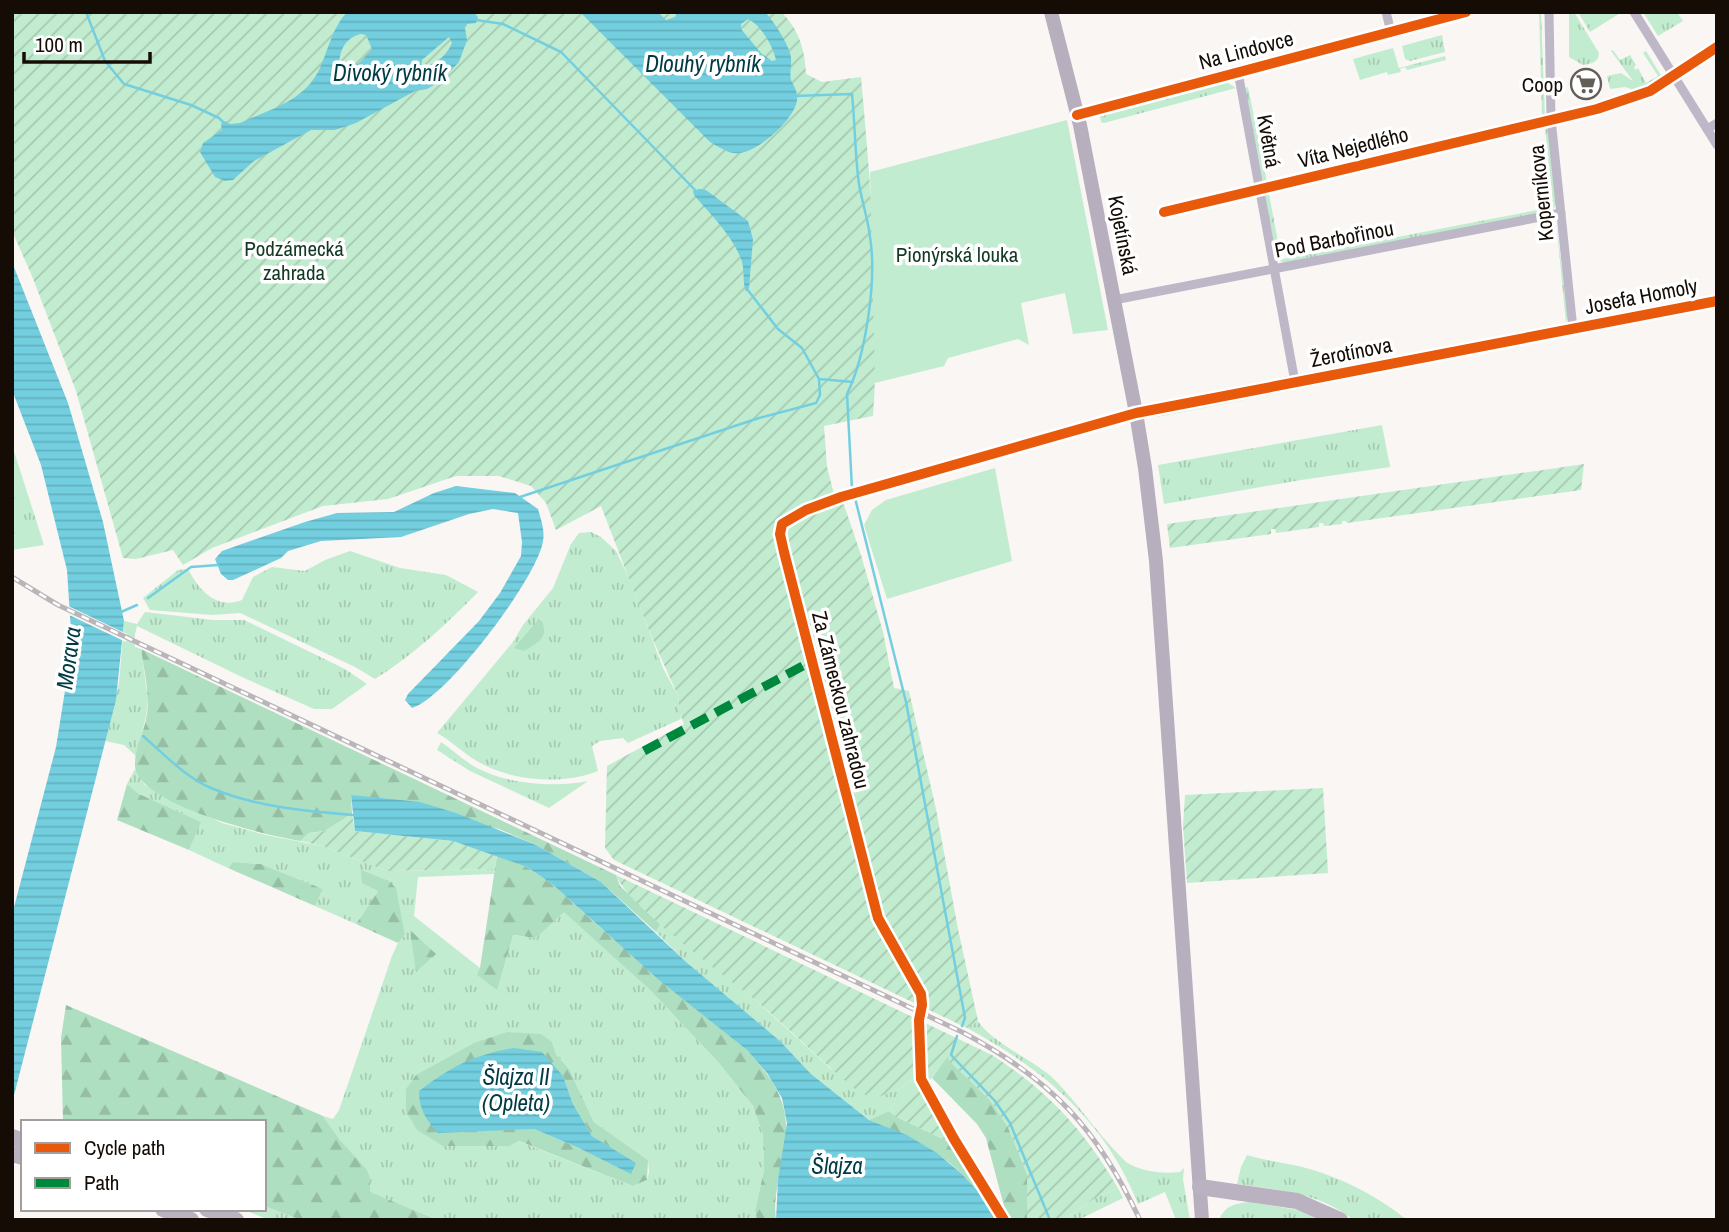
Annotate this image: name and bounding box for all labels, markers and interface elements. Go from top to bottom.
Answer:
scale bar [24,21,150,65]
street label: Na Lindovce [1196,23,1296,77]
text: 100 m [35,30,83,59]
water label: Dlouhý rybník [645,48,762,79]
water label: Divoký rybník [333,57,449,88]
supermarket icon: Coop [1569,67,1603,101]
place label: Coop [1522,70,1563,99]
street label: Květná [1250,112,1288,170]
street label: Víta Nejedlého [1295,119,1411,175]
street label: Koperníkova [1521,143,1560,243]
street label: Kojetínská [1101,193,1145,278]
street label: Pod Barbořinou [1272,213,1396,265]
park label: Podzámecká zahrada [244,234,344,287]
park label: Pionýrská louka [896,240,1019,269]
street label: Josefa Homoly [1582,271,1700,321]
street label: Žerotínova [1308,330,1395,374]
street label: Za Zámeckou zahradou [805,608,877,792]
water label: Morava [48,625,88,691]
water label: Šlajza II (Opleta) [482,1061,550,1118]
legend [21,1120,266,1211]
text: Cycle path [84,1133,165,1162]
water label: Šlajza [811,1150,863,1181]
text: Path [84,1168,119,1197]

